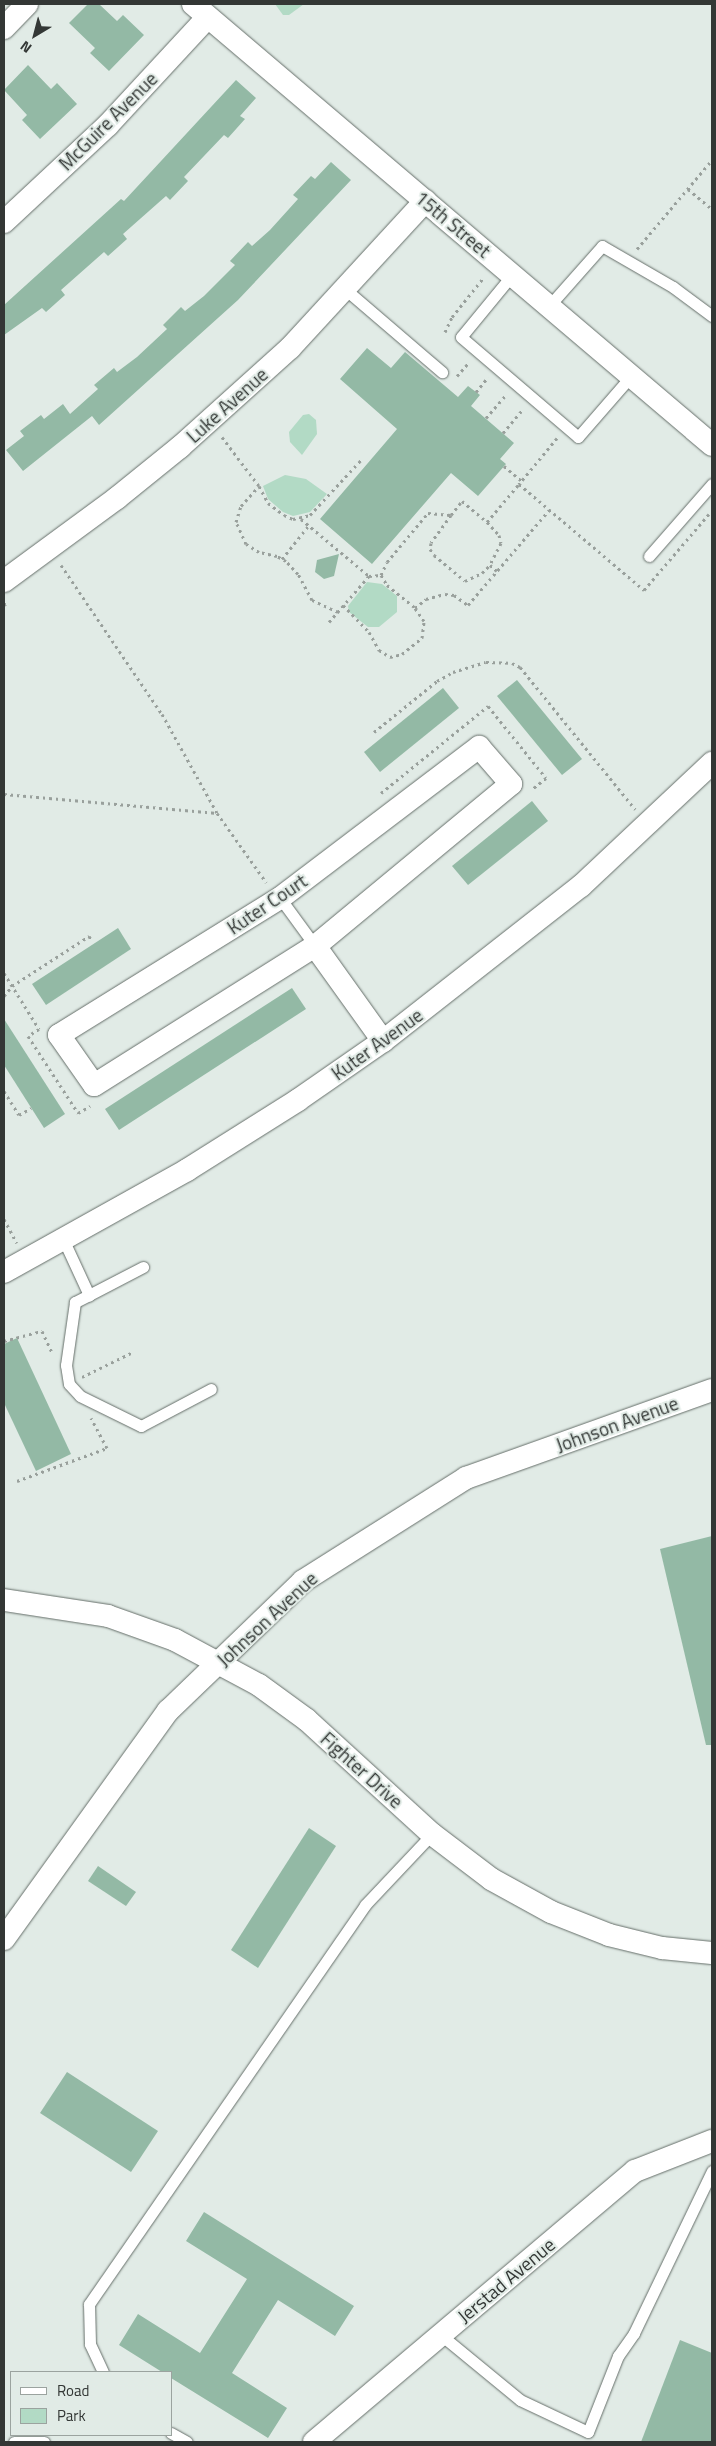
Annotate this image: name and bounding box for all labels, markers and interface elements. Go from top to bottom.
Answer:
north arrow [10,10,60,60]
text: N [15,36,36,59]
street label: McGuire Avenue [54,67,162,175]
street label: 15th Street [411,186,495,262]
street label: Luke Avenue [182,363,272,447]
street label: Kuter Court [223,869,311,939]
street label: Kuter Avenue [327,1003,427,1085]
street label: Johnson Avenue [553,1391,681,1457]
street label: Johnson Avenue [212,1567,322,1671]
street label: Fighter Drive [316,1727,408,1813]
street label: Jerstad Avenue [453,2233,559,2327]
legend [10,2371,172,2436]
text: Road [57,2379,89,2402]
text: Park [57,2404,86,2427]

